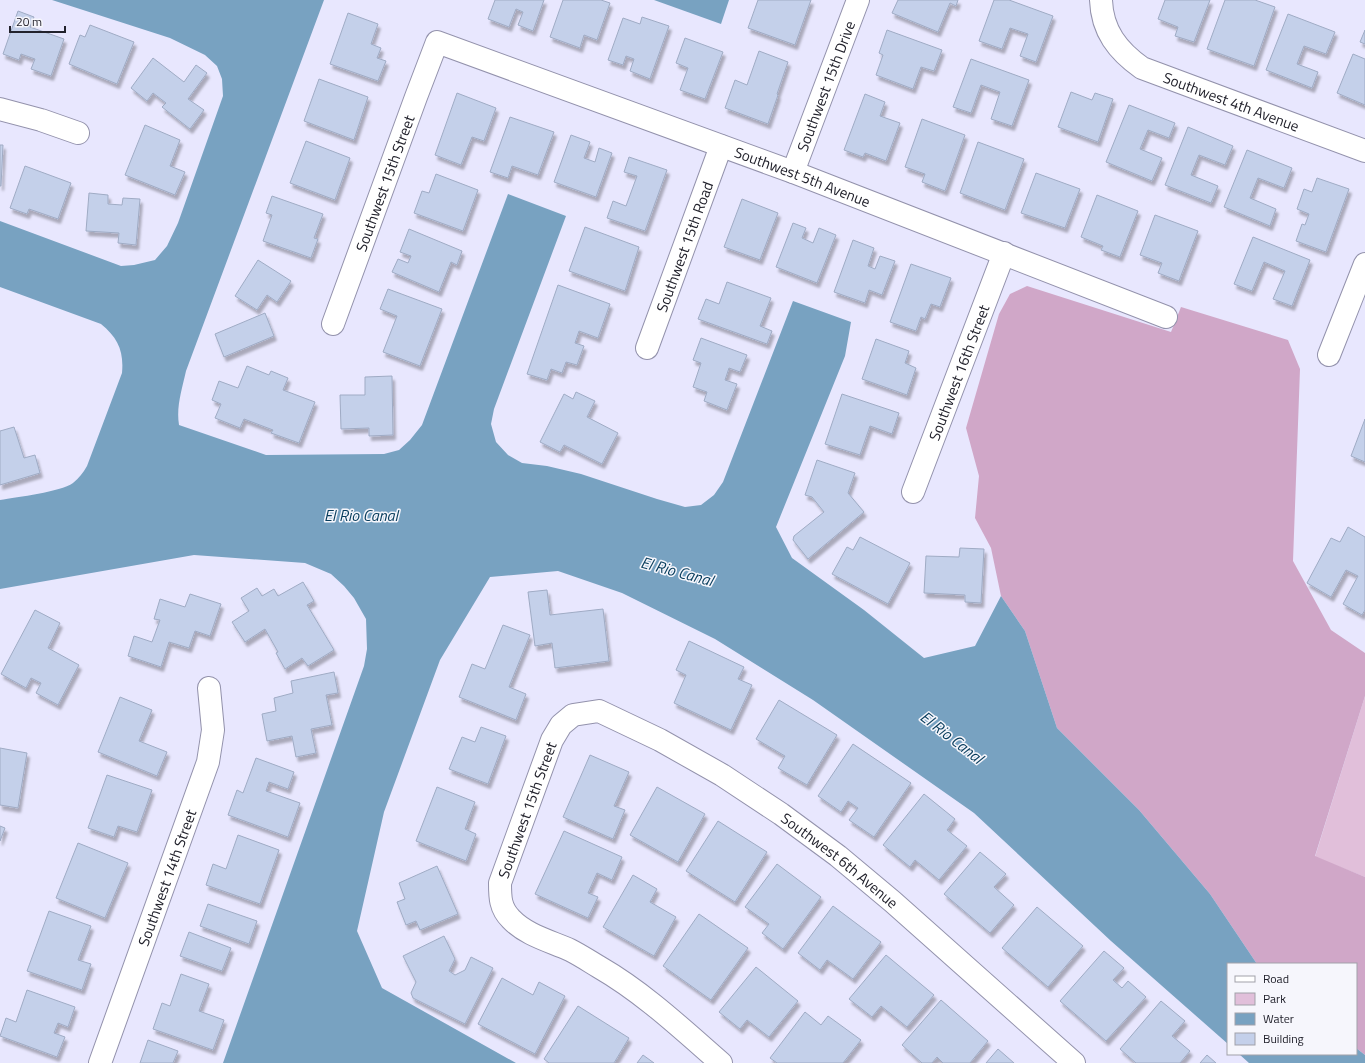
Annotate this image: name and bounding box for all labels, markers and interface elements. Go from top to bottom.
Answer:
scale bar [10,8,65,34]
text: 20 m [16,12,42,31]
street label: Southwest 15th Drive [790,17,861,155]
street label: Southwest 4th Avenue [1160,65,1303,137]
street label: Southwest 15th Street [349,111,420,255]
street label: Southwest 5th Avenue [731,140,874,213]
street label: Southwest 15th Road [650,178,719,315]
street label: Southwest 16th Street [922,300,995,444]
water label: El Rio Canal [324,503,400,527]
water label: El Rio Canal [638,550,717,593]
water label: El Rio Canal [915,705,990,770]
street label: Southwest 15th Street [491,738,562,881]
street label: Southwest 14th Street [131,805,202,949]
street label: Southwest 6th Avenue [777,806,904,913]
legend [1227,963,1357,1055]
text: Road [1263,969,1289,988]
text: Park [1263,989,1286,1008]
text: Water [1263,1009,1294,1028]
text: Building [1263,1029,1304,1048]

